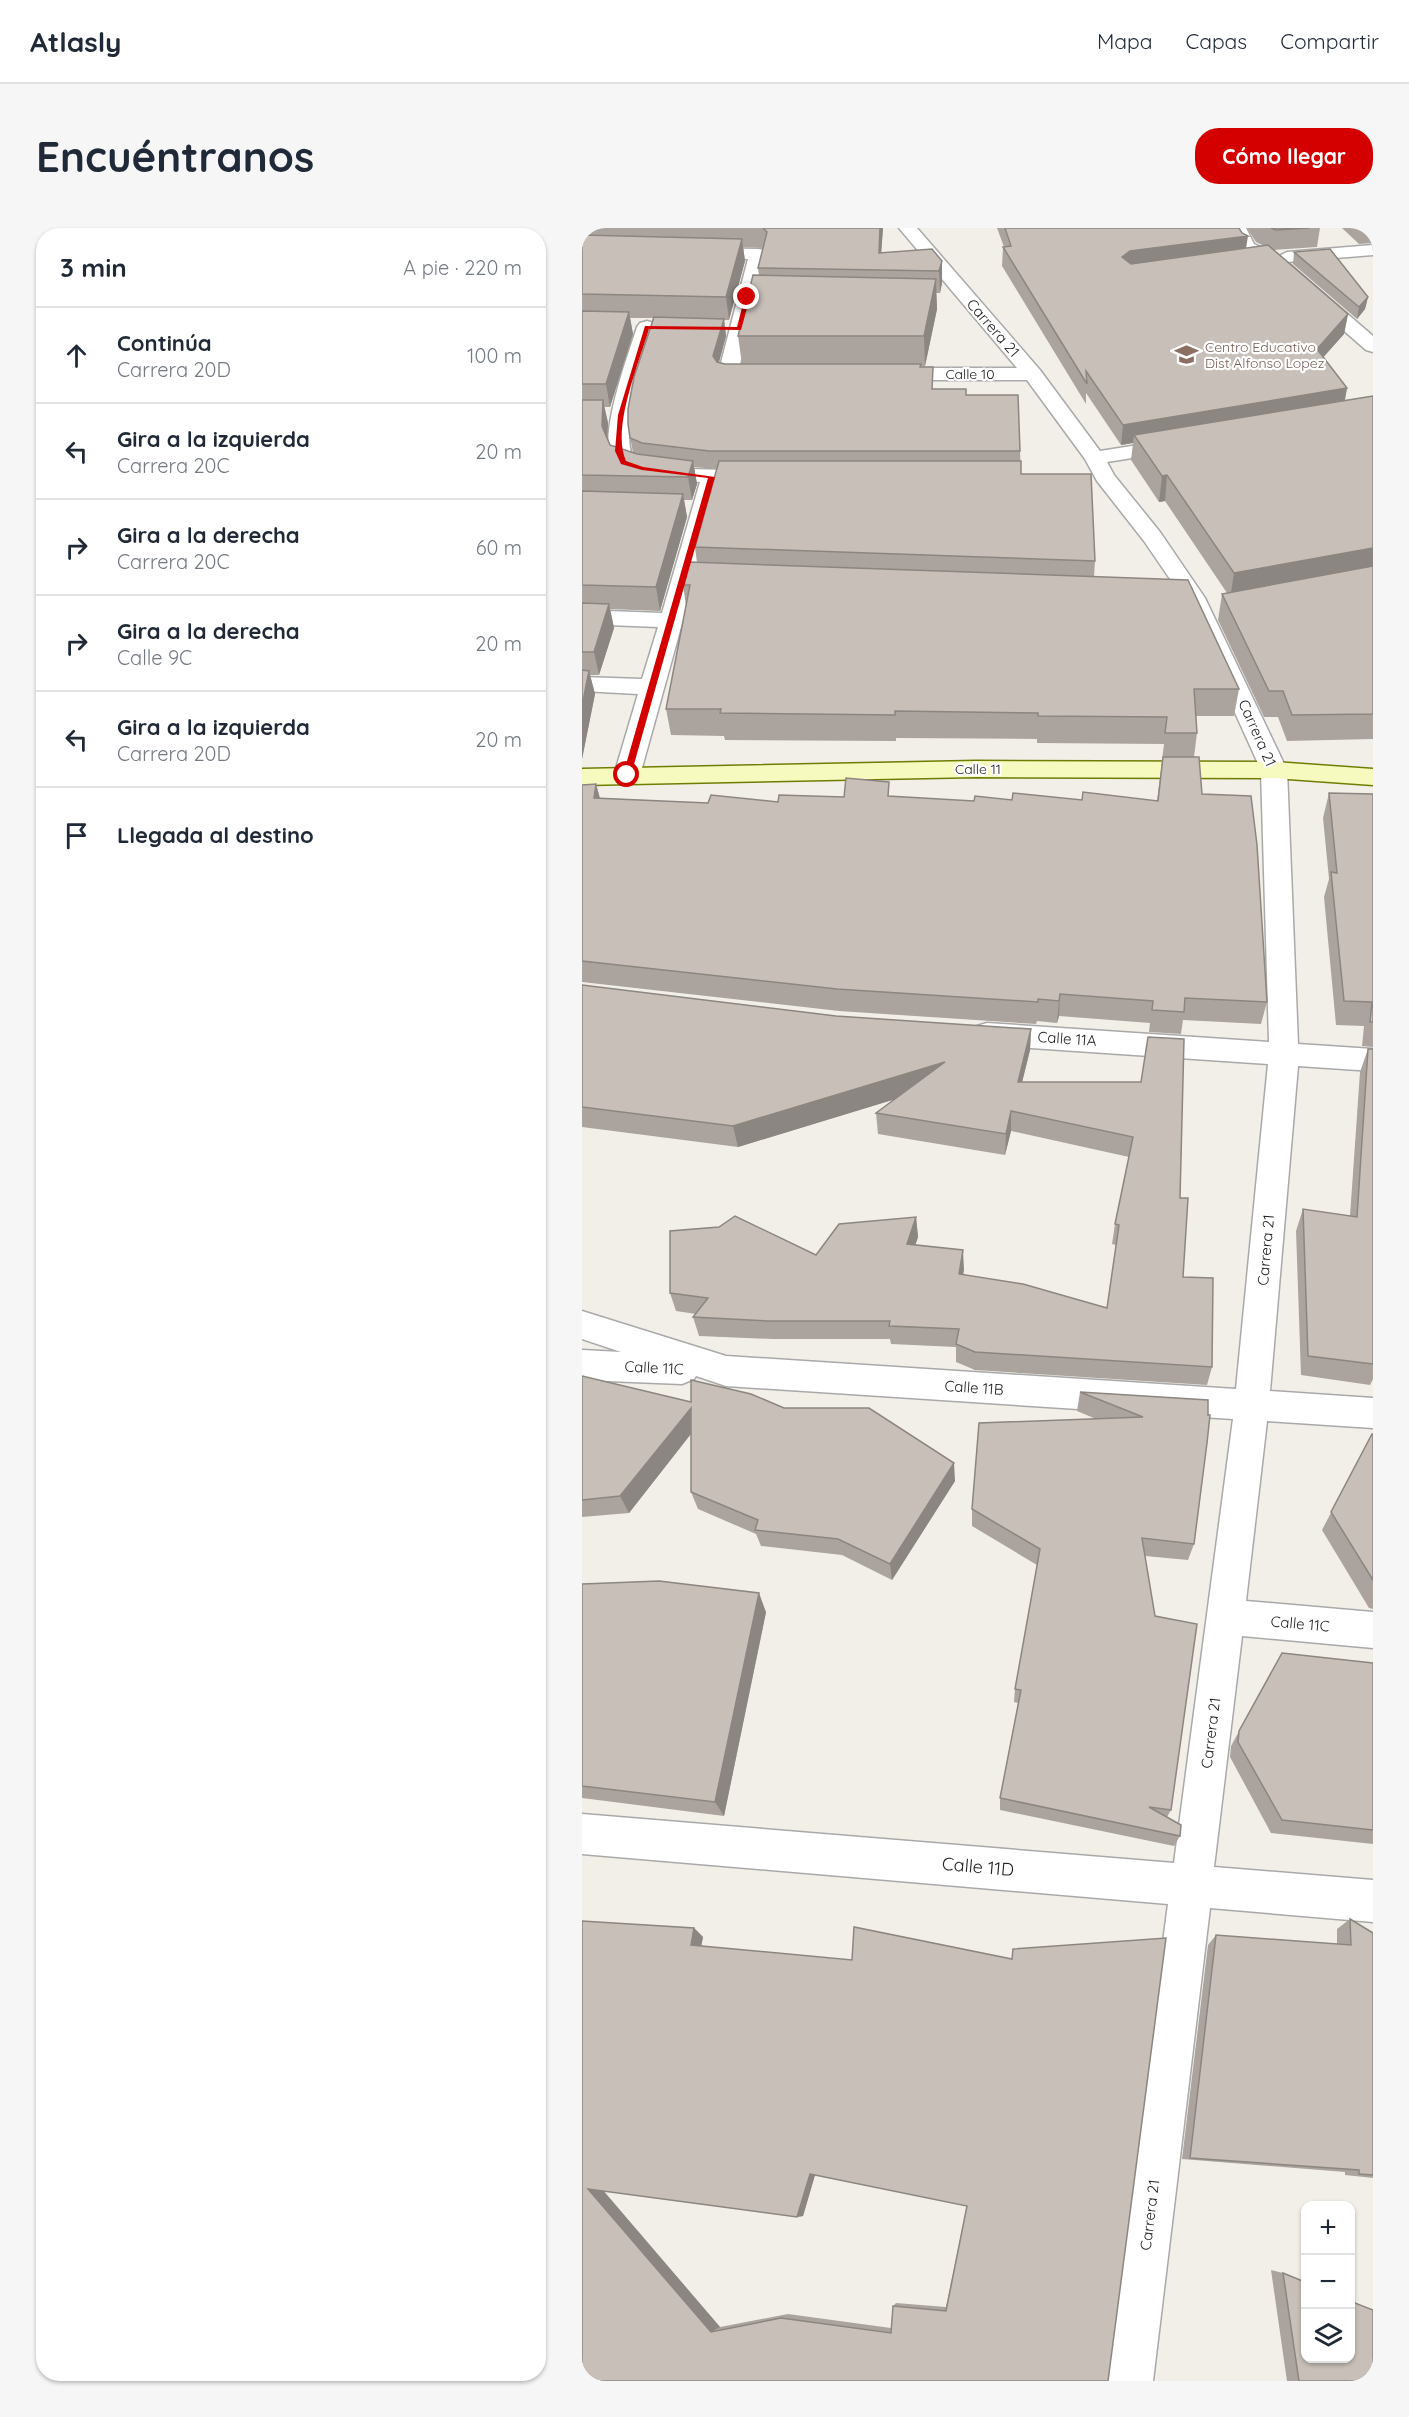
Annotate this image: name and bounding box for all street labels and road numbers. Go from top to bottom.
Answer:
street label: Carrera 21 [963,295,1024,361]
street label: Calle 10 [945,365,995,383]
street label: Carrera 21 [1234,696,1281,769]
street label: Calle 11 [955,760,1001,778]
street label: Calle 11A [1037,1027,1097,1050]
street label: Carrera 21 [1253,1214,1278,1286]
street label: Calle 11C [624,1356,684,1379]
street label: Calle 11B [944,1376,1004,1399]
street label: Calle 11C [1270,1611,1331,1636]
street label: Carrera 21 [1197,1696,1224,1769]
street label: Calle 11D [941,1852,1015,1881]
street label: Carrera 21 [1136,2178,1163,2251]

